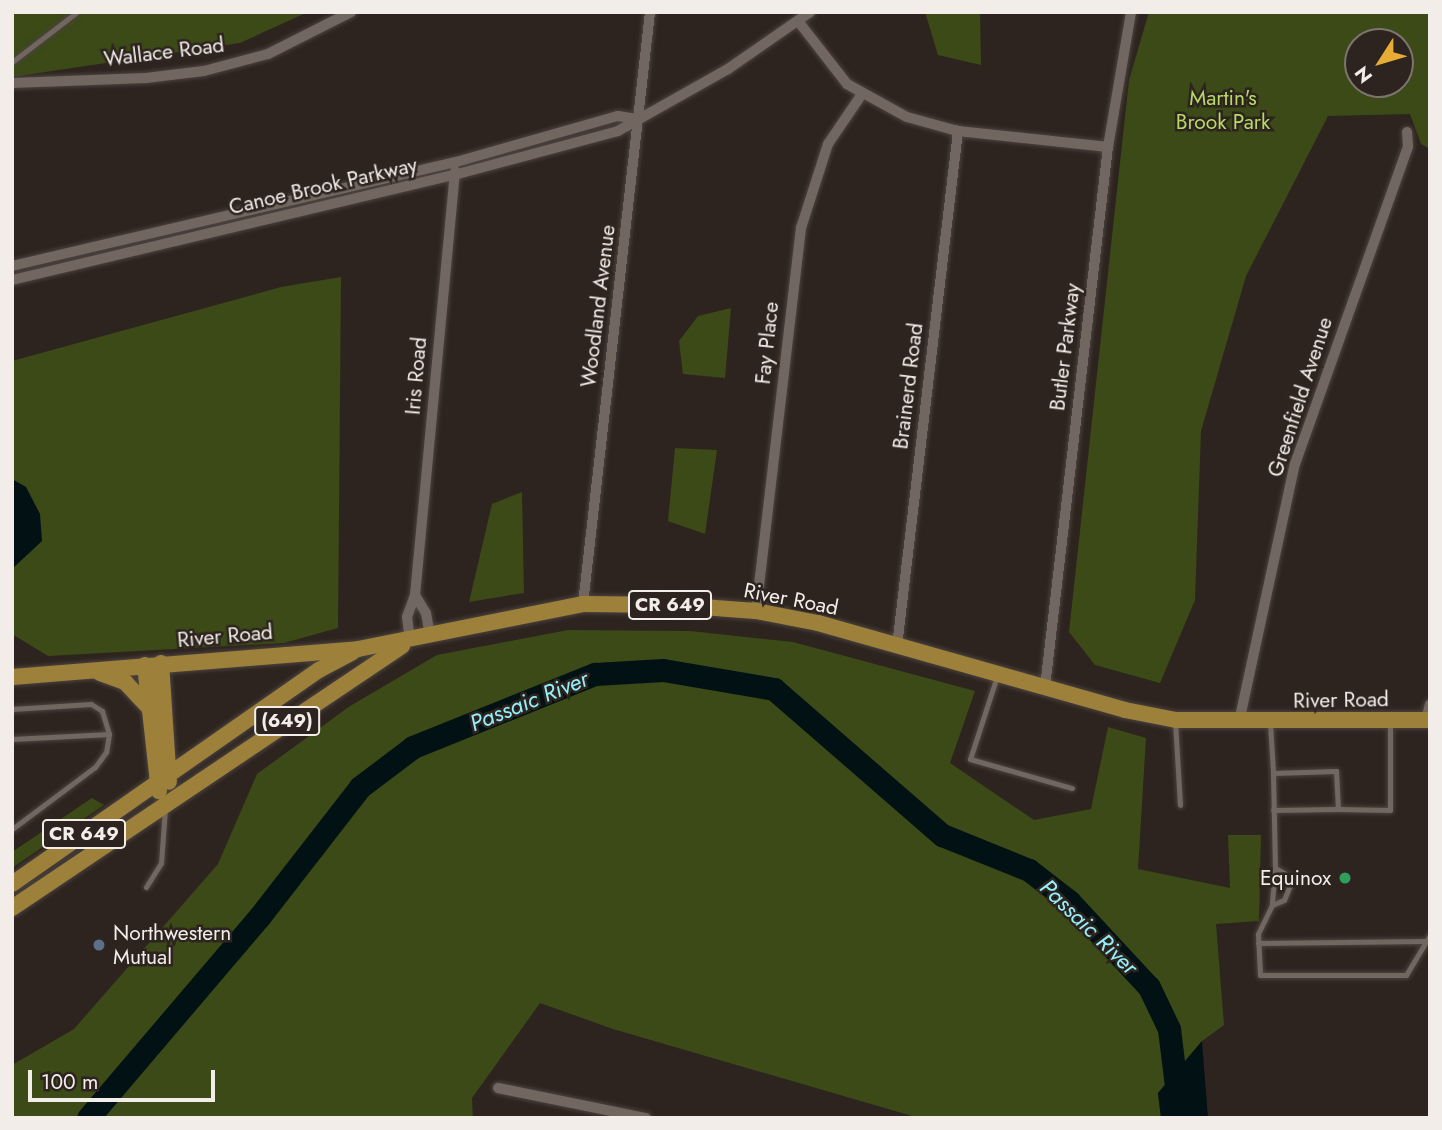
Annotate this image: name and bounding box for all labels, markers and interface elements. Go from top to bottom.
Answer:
north arrow [1344,28,1414,98]
street label: Wallace Road [102,32,226,72]
text: N [1348,61,1379,89]
park label: Martin's Brook Park [1176,85,1270,135]
street label: Canoe Brook Parkway [226,152,420,220]
street label: Woodland Avenue [576,223,620,389]
street label: Butler Parkway [1045,282,1085,412]
street label: Fay Place [750,301,784,385]
street label: Greenfield Avenue [1262,314,1338,480]
street label: Brainerd Road [888,321,928,451]
street label: Iris Road [400,336,432,416]
street label: River Road [742,577,840,621]
road number: CR 649 [628,590,712,620]
street label: River Road [176,619,274,653]
water label: Passaic River [466,665,592,737]
street label: River Road [1293,687,1389,713]
road number: (649) [254,706,320,736]
road number: CR 649 [42,818,126,849]
place label: Equinox [1260,865,1331,891]
marker: Equinox [1337,870,1353,886]
water label: Passaic River [1034,874,1144,980]
place label: Northwestern Mutual [113,920,231,970]
marker: Northwestern Mutual [91,937,107,953]
scale bar [32,1056,219,1100]
text: 100 m [41,1067,98,1097]

